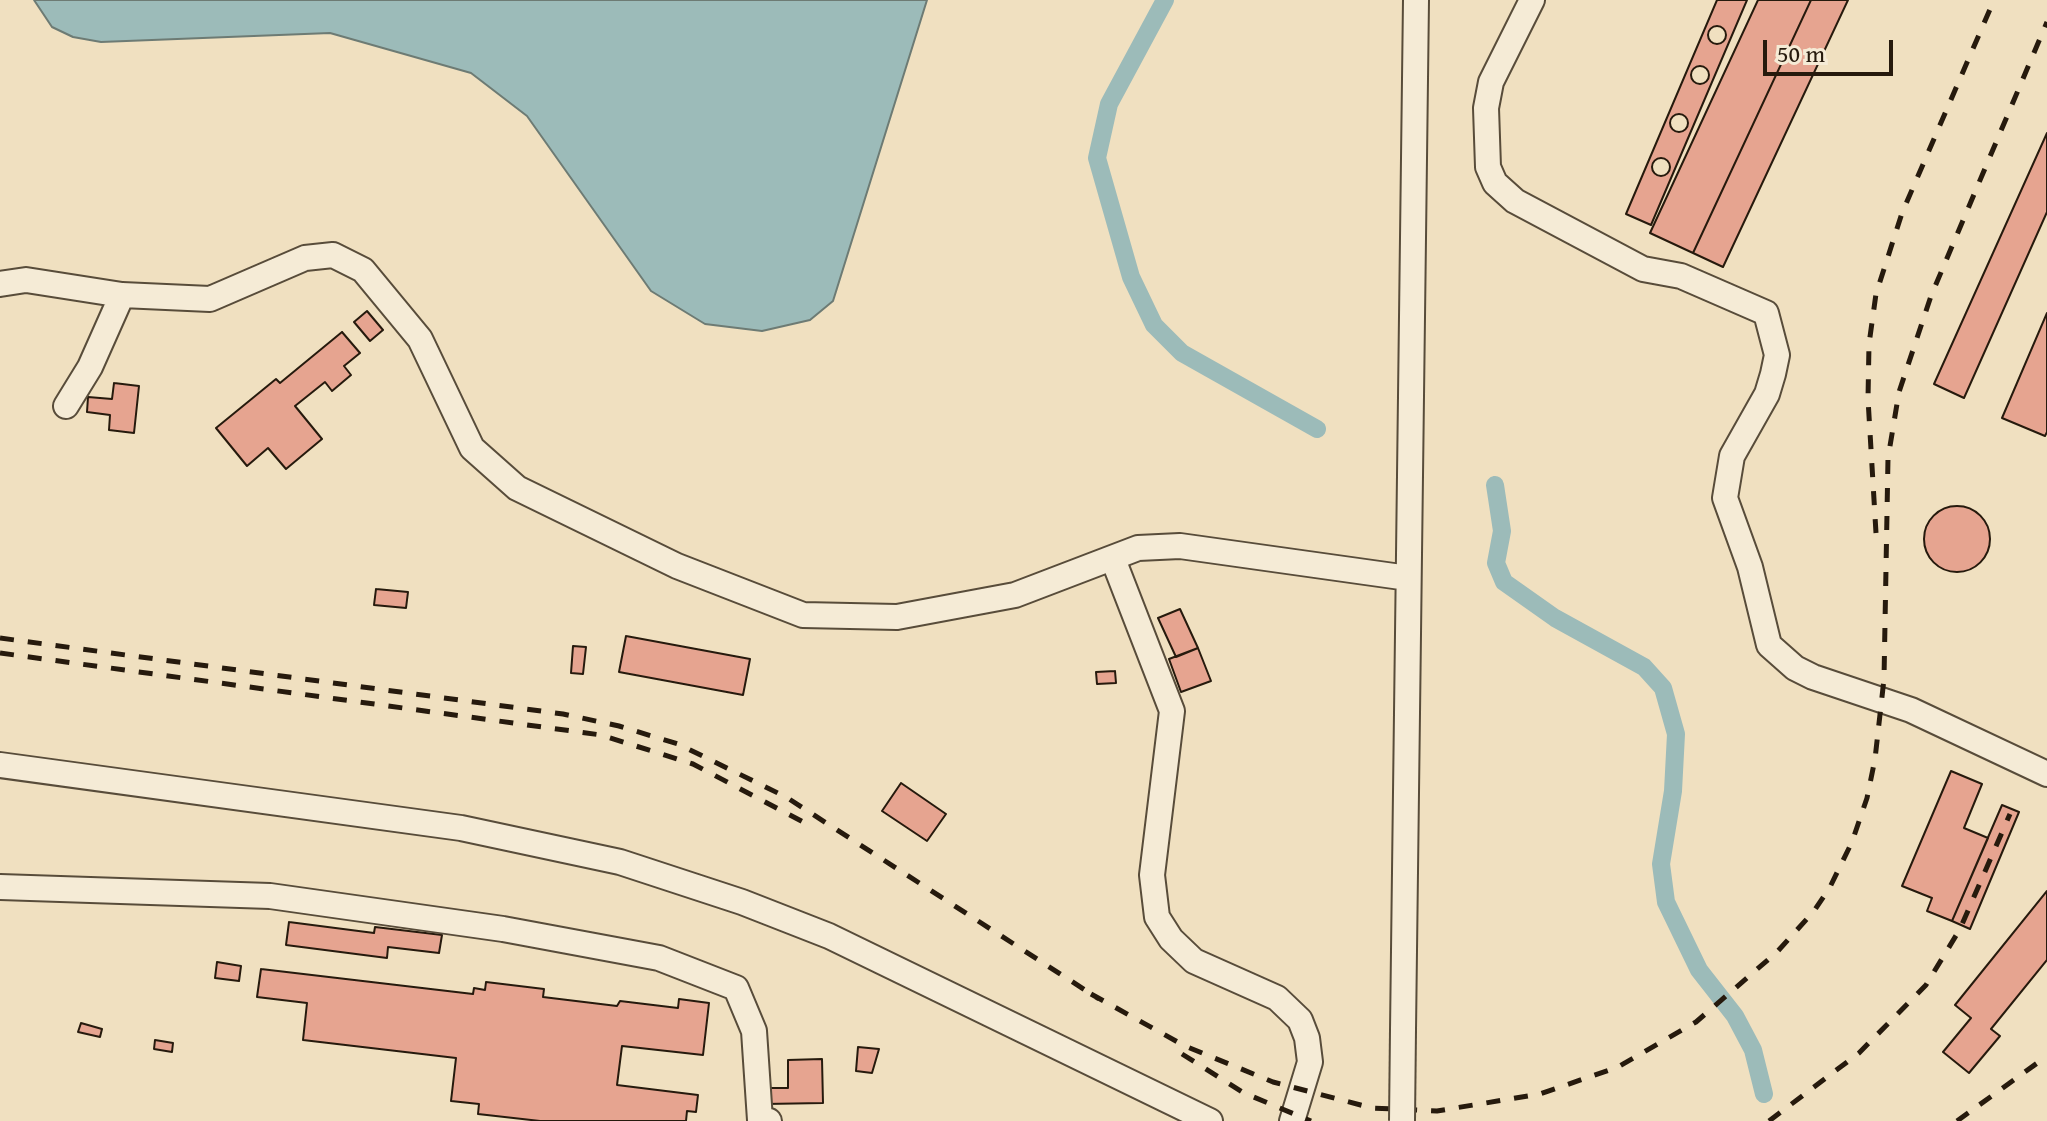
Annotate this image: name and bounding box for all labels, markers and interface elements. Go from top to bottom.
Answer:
scale bar [1767,24,1897,74]
text: 50 m [1777,36,1825,71]

